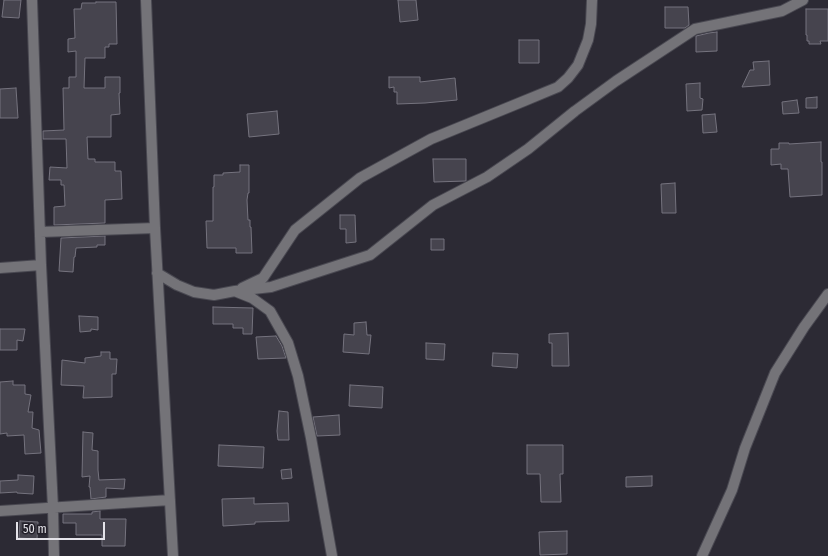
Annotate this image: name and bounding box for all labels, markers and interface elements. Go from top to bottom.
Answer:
scale bar [18,514,107,540]
text: 50 m [23,522,47,536]

